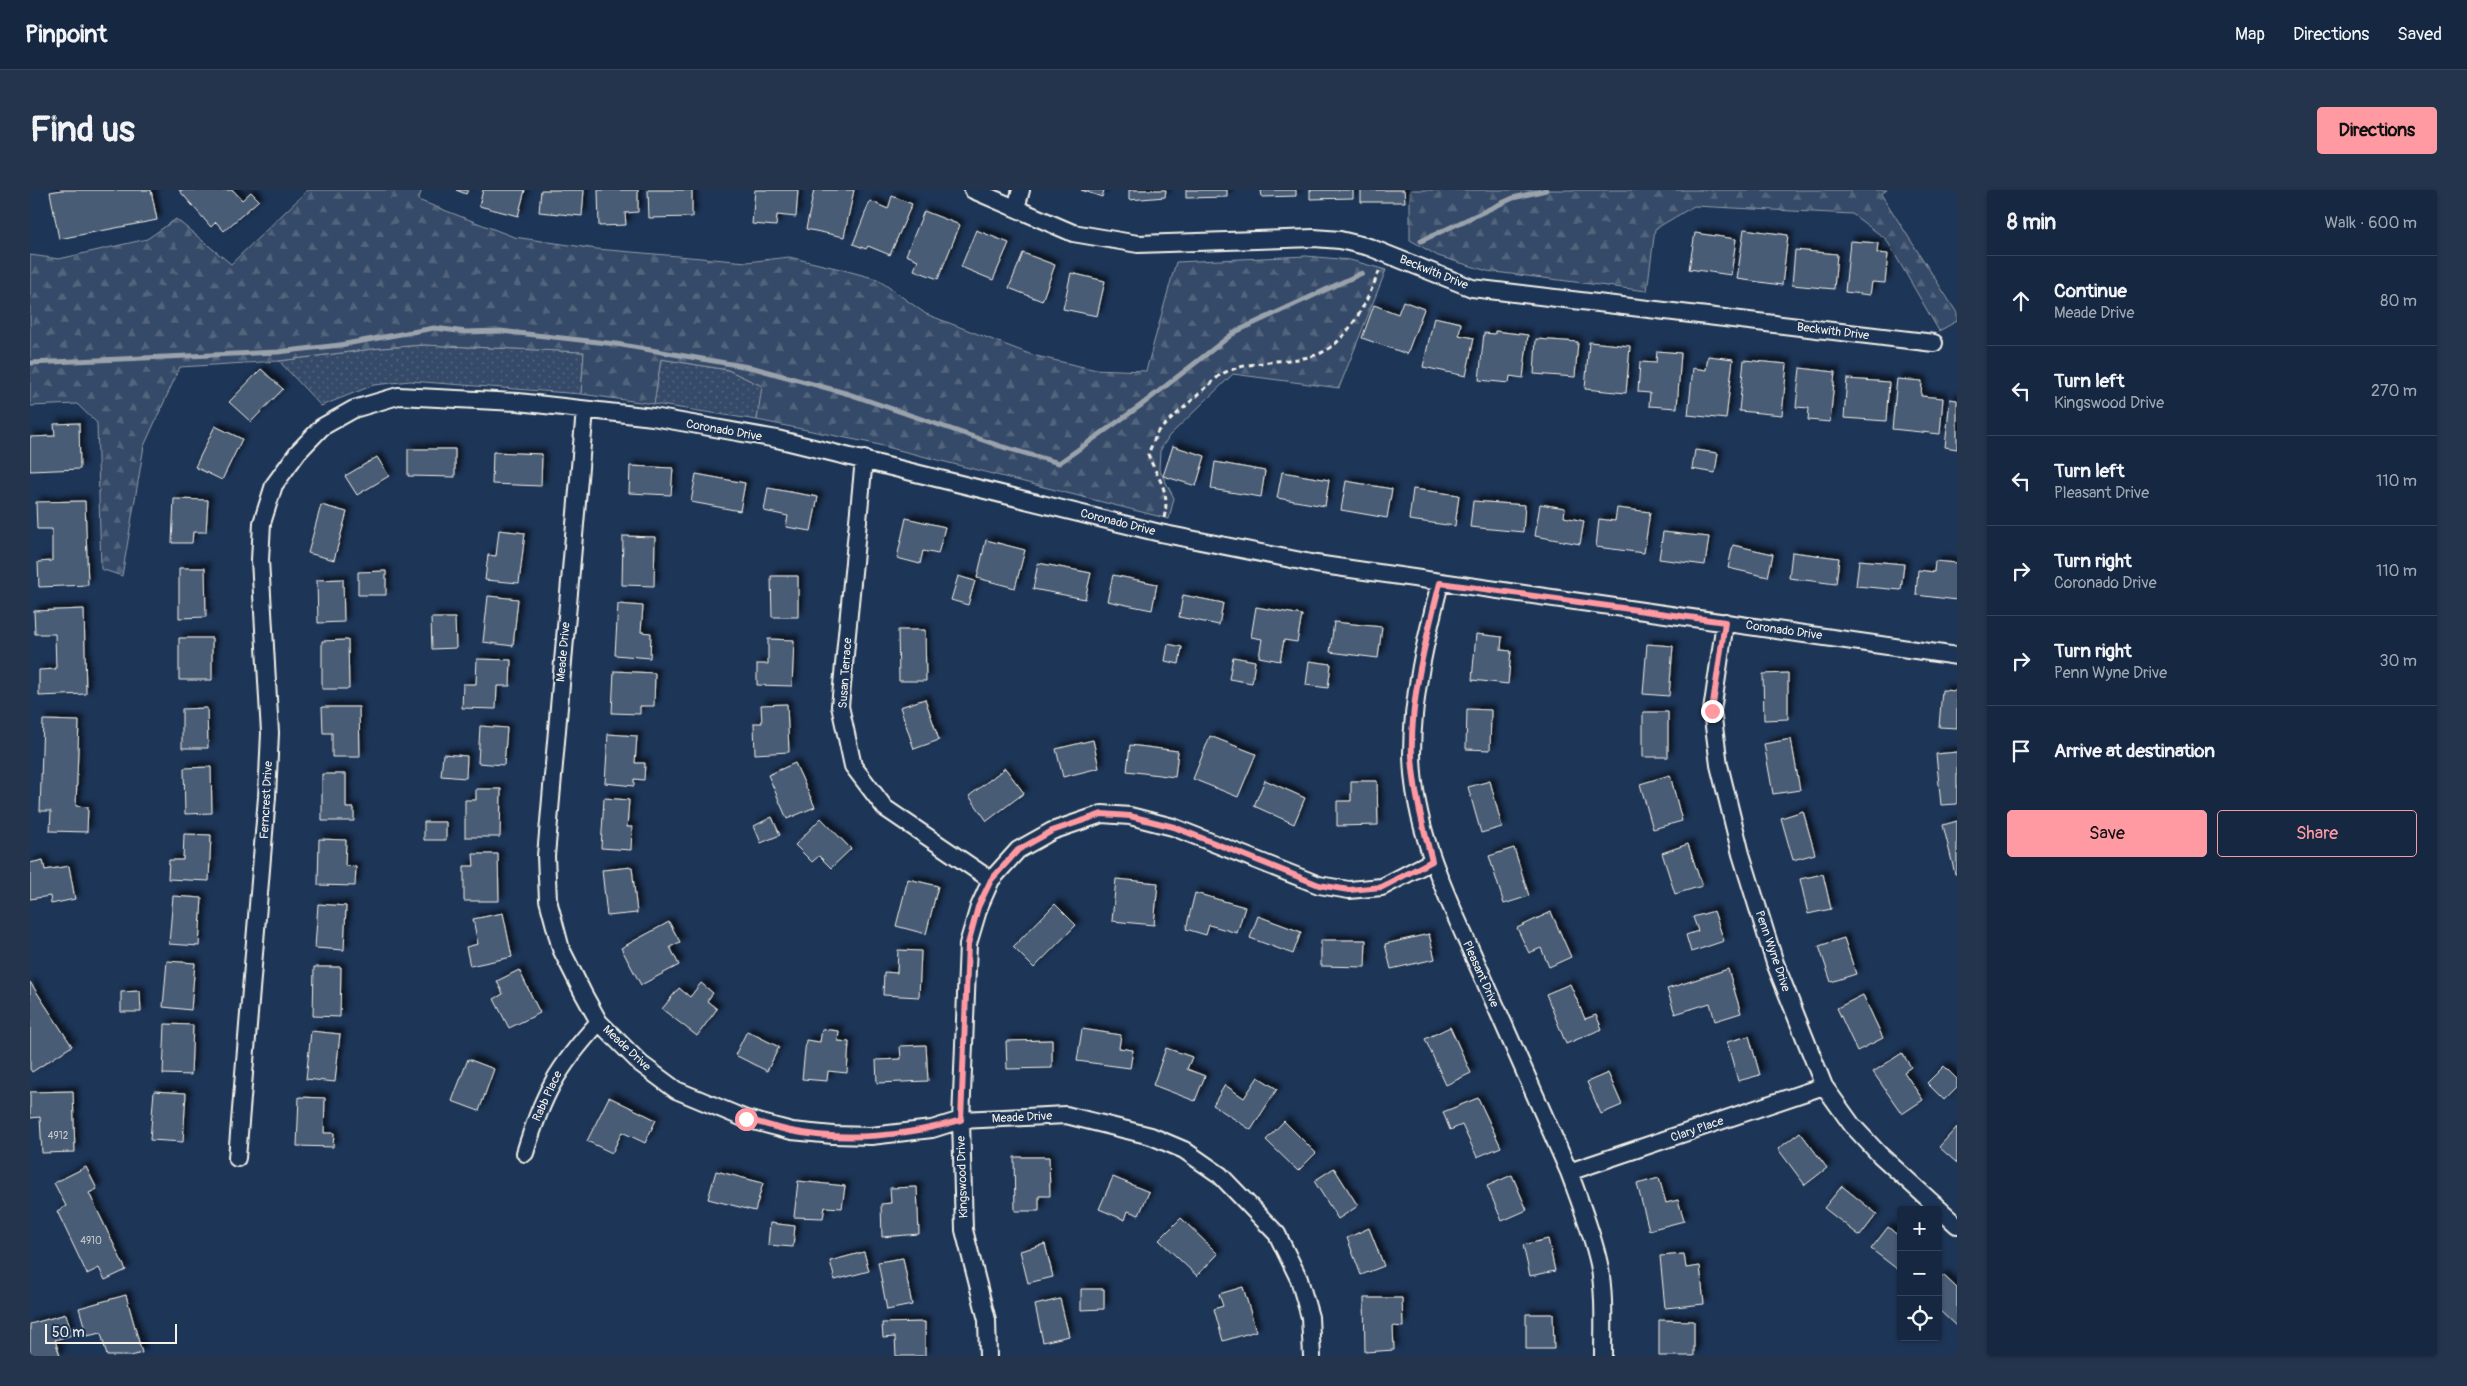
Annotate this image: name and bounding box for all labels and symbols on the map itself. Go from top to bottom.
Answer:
street label: Beckwith Drive [1397,252,1470,293]
street label: Beckwith Drive [1796,320,1870,343]
street label: Coronado Drive [685,416,763,445]
street label: Coronado Drive [1079,506,1157,539]
street label: Coronado Drive [1745,618,1823,643]
street label: Meade Drive [553,621,574,683]
street label: Susan Terrace [836,637,855,709]
route end [1701,700,1724,723]
street label: Ferncrest Drive [257,760,276,840]
street label: Penn Wyne Drive [1752,909,1793,994]
street label: Pleasant Drive [1459,939,1502,1010]
street label: Meade Drive [600,1022,654,1074]
street label: Rabb Place [529,1069,566,1124]
route start [735,1108,758,1131]
street label: Meade Drive [992,1108,1053,1127]
street label: Clary Place [1669,1113,1726,1146]
house number: 4912 [48,1130,69,1142]
street label: Kingswood Drive [954,1135,971,1219]
house number: 4910 [80,1235,102,1247]
scale bar [45,1321,178,1344]

